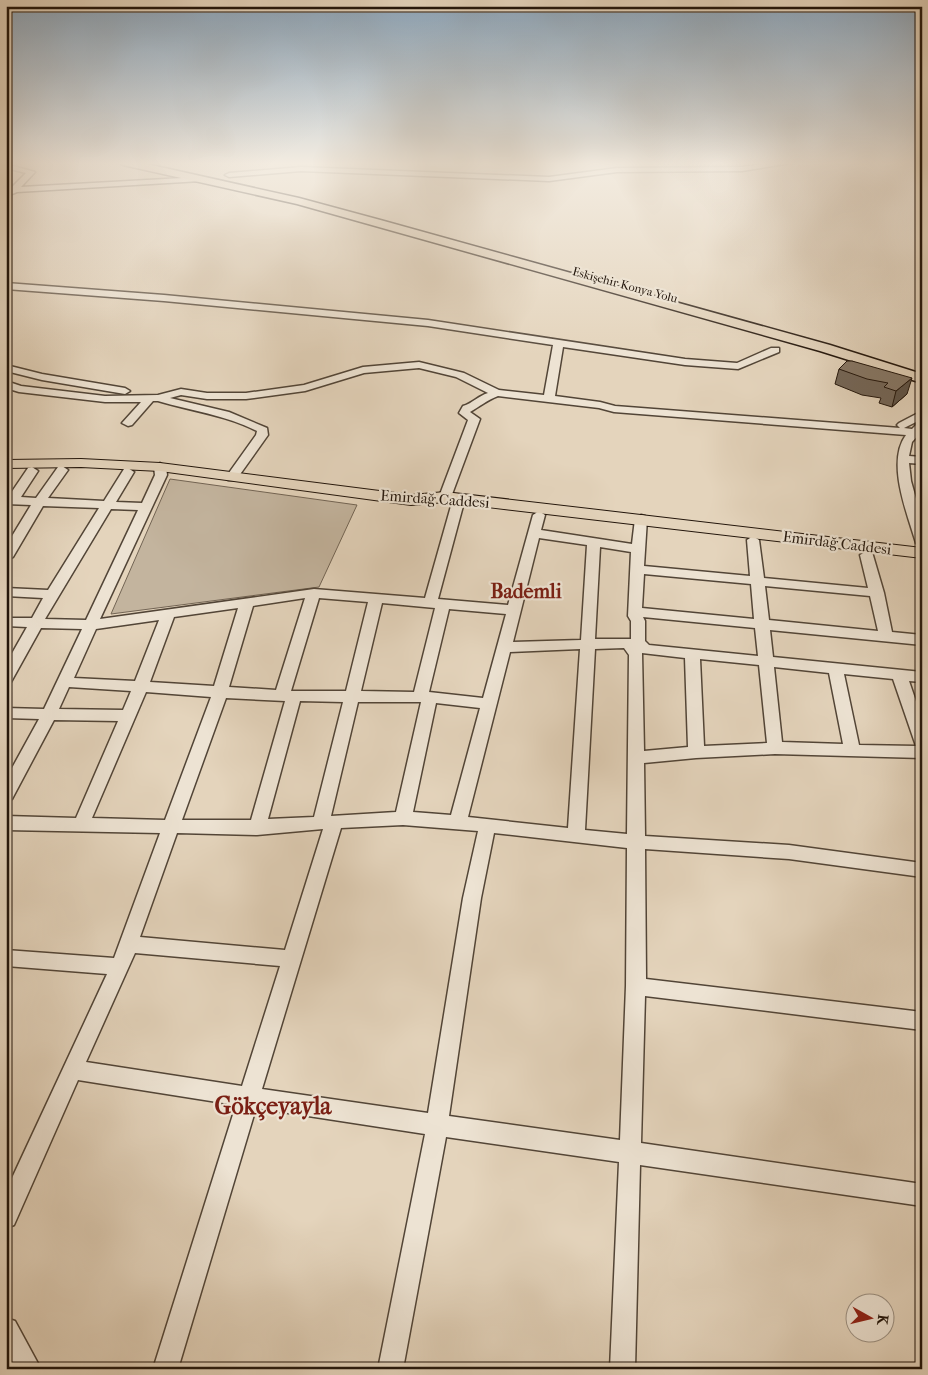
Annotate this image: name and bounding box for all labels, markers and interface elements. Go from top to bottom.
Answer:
street label: Eskişehir Konya Yolu [571,264,679,307]
street label: Emirdağ Caddesi [380,486,491,512]
street label: Emirdağ Caddesi [782,527,893,559]
district label: Bademli [490,580,563,603]
district label: Gökçeyayla [215,1092,332,1121]
north arrow [846,1292,896,1342]
text: K [873,1314,892,1327]

